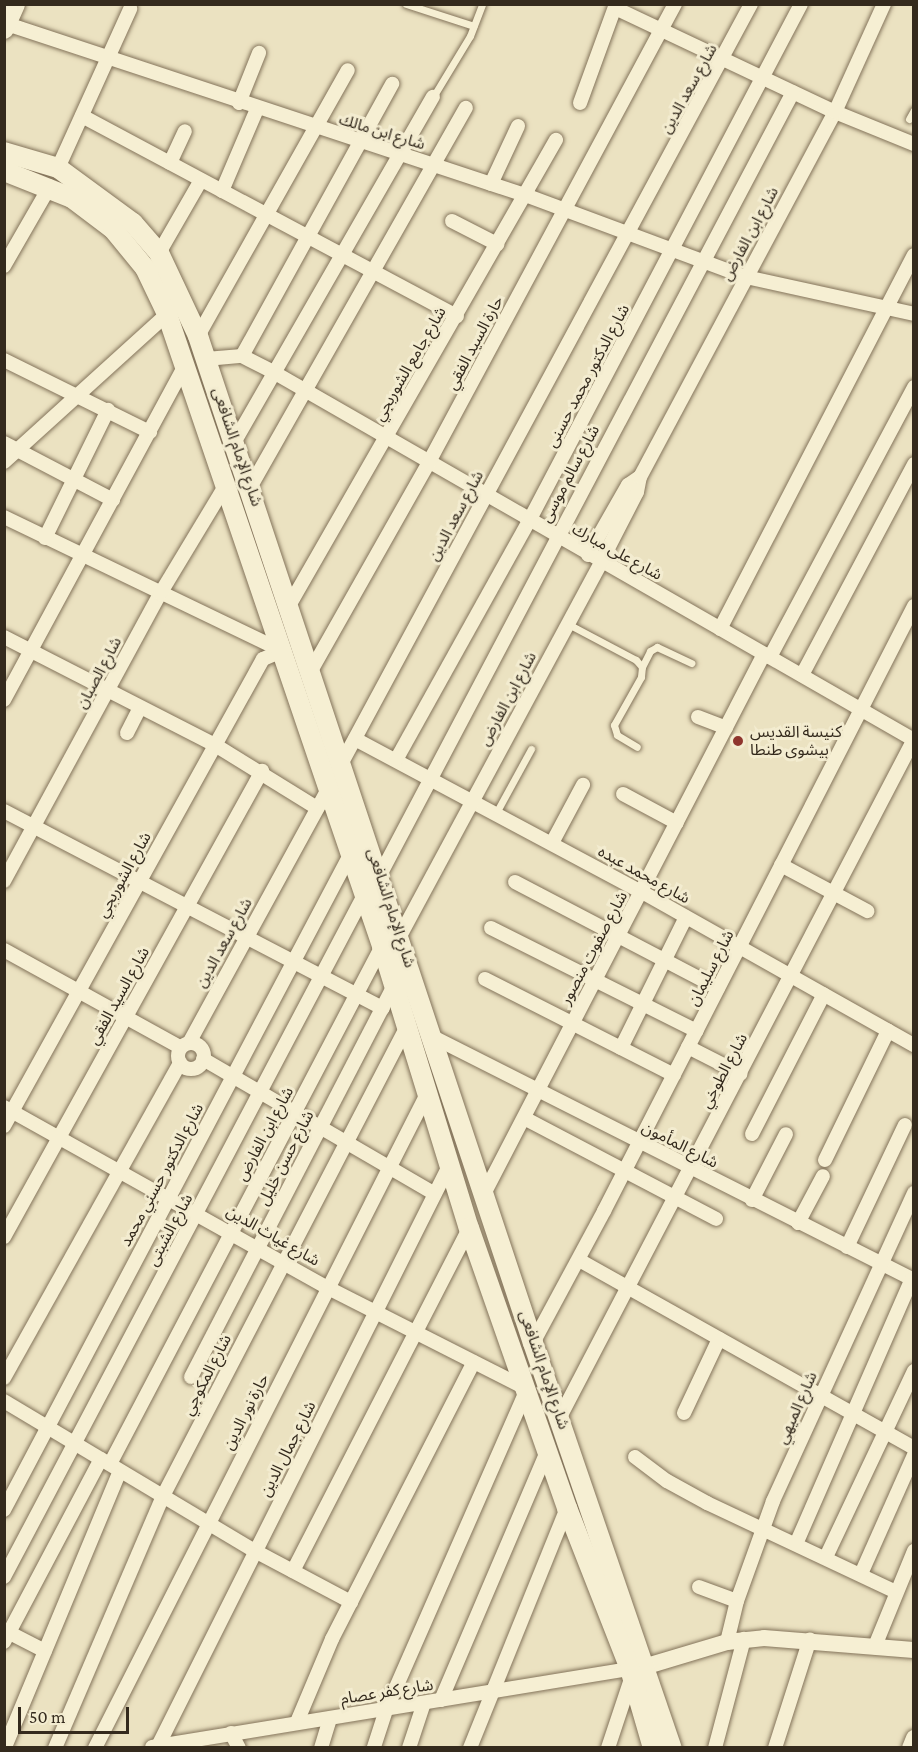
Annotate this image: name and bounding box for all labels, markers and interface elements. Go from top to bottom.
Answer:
street label: شارع سعد الدين [656,41,722,137]
street label: شارع ابن مالك [337,110,427,154]
street label: شارع ابن الفارض [717,184,783,284]
street label: حارة السيد الفقي [442,293,508,393]
street label: شارع الدكتور محمد حسنى [542,301,634,451]
street label: شارع جامع الشوربجي [369,303,451,425]
street label: شارع الإمام الشافعى [208,385,266,509]
street label: شارع سالم موسى [536,422,604,526]
street label: شارع سعد الدين [424,468,488,564]
street label: شارع على مبارك [569,519,665,585]
street label: شارع الصبان [72,634,126,712]
street label: شارع ابن الفارض [475,649,541,749]
place label: كنيسة القديس بيشوى طنطا [750,722,842,760]
marker: كنيسة القديس بيشوى طنطا [731,734,745,748]
street label: شارع الشوربجي [93,829,155,921]
street label: شارع محمد عبده [595,842,693,908]
street label: شارع الإمام الشافعى [363,846,419,970]
street label: شارع صفوت منصور [556,888,632,1008]
street label: شارع سعد الدين [191,895,257,991]
street label: شارع سليمان [684,927,738,1009]
street label: شارع السيد الفقي [84,944,154,1048]
street label: شارع الطوخي [696,1030,752,1112]
street label: شارع ابن الفارض [232,1084,298,1184]
street label: شارع الدكتور حسني محمد [116,1100,208,1250]
street label: شارع حسن خليل [254,1107,318,1209]
street label: شارع المأمون [639,1118,721,1172]
street label: شارع الشبتى [143,1191,197,1269]
street label: شارع غياث الدين [223,1202,323,1270]
street label: شارع الإمام الشافعى [515,1308,573,1432]
street label: شارع المكوجي [178,1331,236,1419]
street label: شارع الميهي [773,1369,821,1447]
street label: حارة نور الدين [219,1371,273,1453]
street label: شارع جمال الدين [256,1398,320,1500]
street label: شارع كفر عصام [339,1675,435,1709]
scale bar [21,1695,132,1733]
text: 50 m [29,1707,66,1727]

